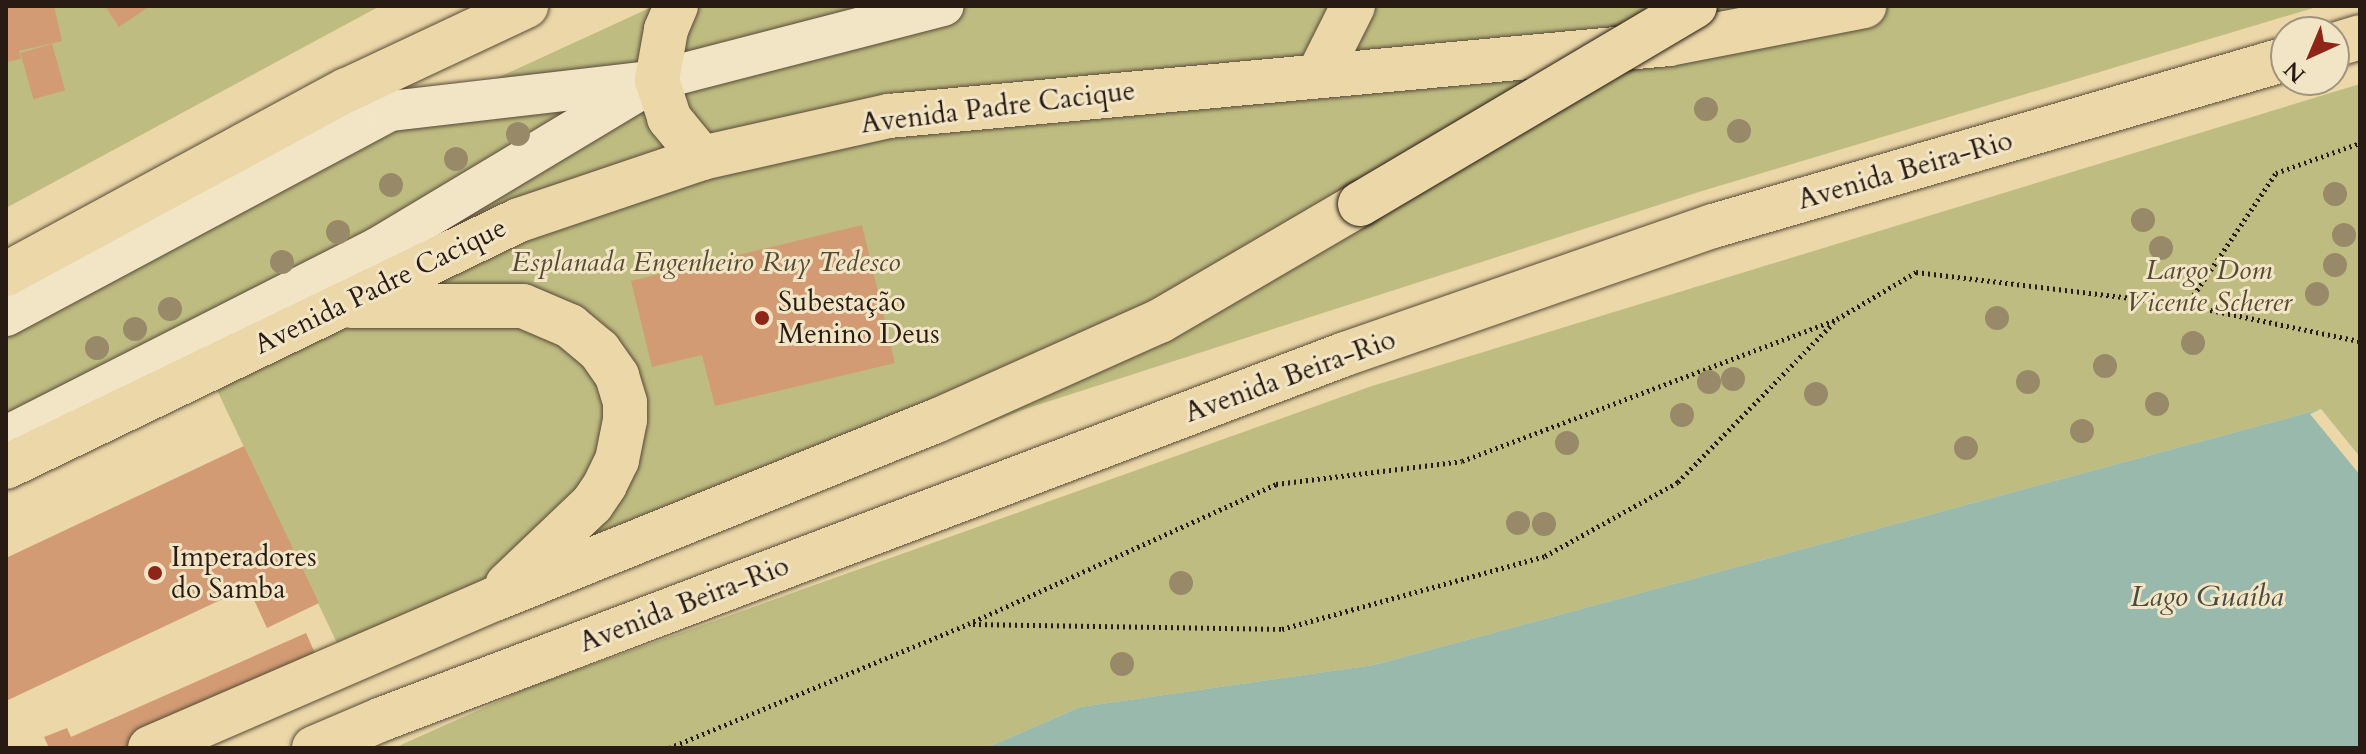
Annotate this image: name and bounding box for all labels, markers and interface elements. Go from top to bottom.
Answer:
north arrow [2270,16,2350,96]
text: N [2277,54,2312,89]
street label: Avenida Padre Cacique [859,73,1137,141]
street label: Avenida Beira-Rio [1794,123,2016,217]
street label: Avenida Padre Cacique [248,210,512,362]
park label: Esplanada Engenheiro Ruy Tedesco [511,245,901,279]
park label: Largo Dom Vicente Scherer [2126,253,2292,319]
place label: Subestação Menino Deus [778,285,940,351]
marker: Subestação Menino Deus [753,309,771,327]
street label: Avenida Beira-Rio [1180,322,1400,430]
place label: Imperadores do Samba [171,540,316,606]
street label: Avenida Beira-Rio [574,549,794,659]
marker: Imperadores do Samba [146,564,164,582]
water label: Lago Guaíba [2130,579,2284,615]

